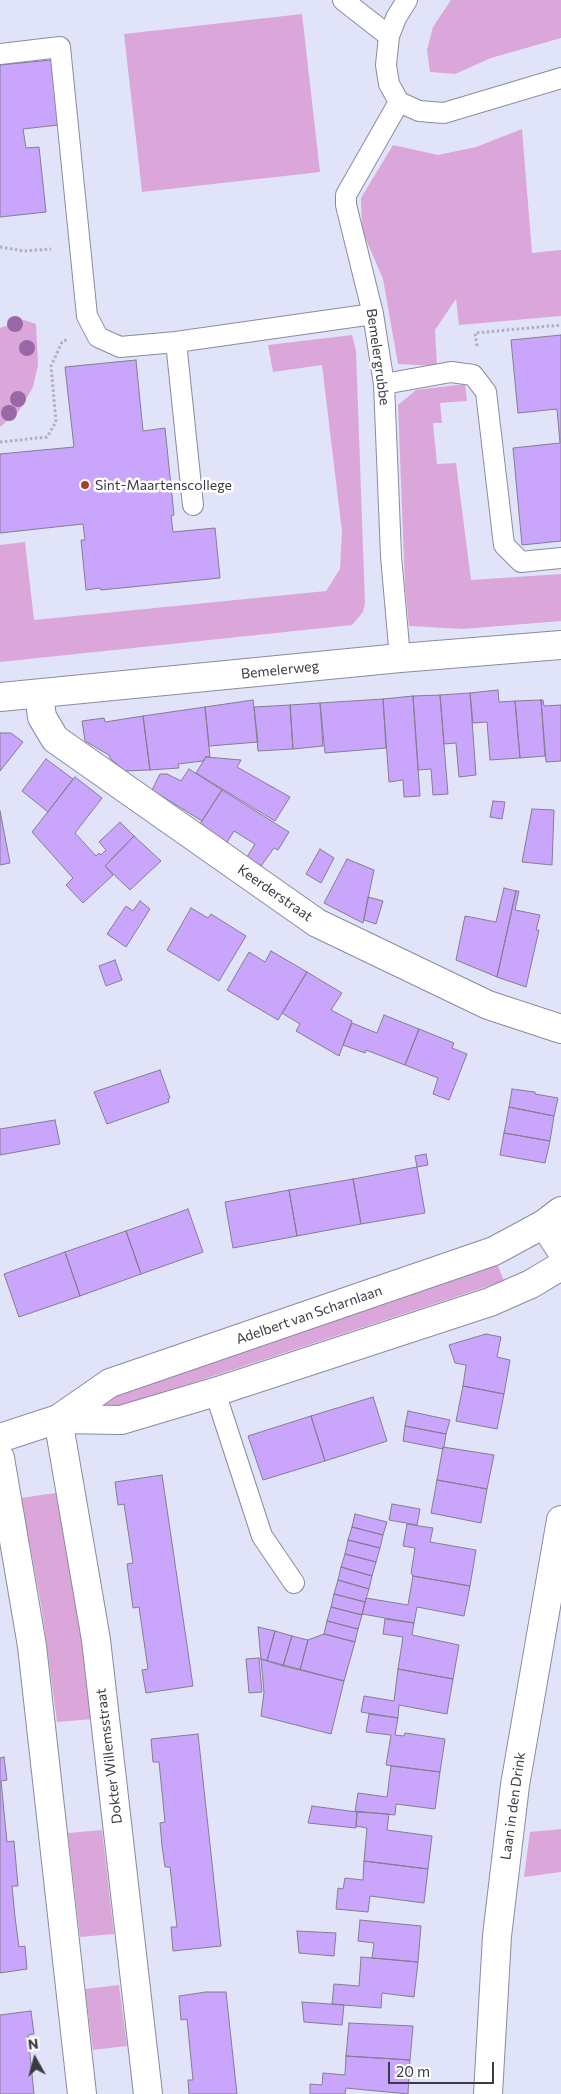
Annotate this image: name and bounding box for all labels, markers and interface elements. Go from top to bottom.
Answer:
street label: Bemelergrubbe [363,308,393,406]
place label: Sint-Maartenscollege [95,477,232,493]
marker: Sint-Maartenscollege [79,479,91,491]
street label: Bemelerweg [240,658,320,682]
street label: Keerderstraat [234,861,316,925]
street label: Adelbert van Scharnlaan [234,1282,384,1348]
street label: Dokter Willemsstraat [92,1687,126,1825]
street label: Laan in den Drink [497,1751,529,1861]
north arrow [10,2034,60,2084]
text: N [27,2035,39,2053]
scale bar [391,2052,497,2084]
text: 20 m [396,2062,430,2080]

